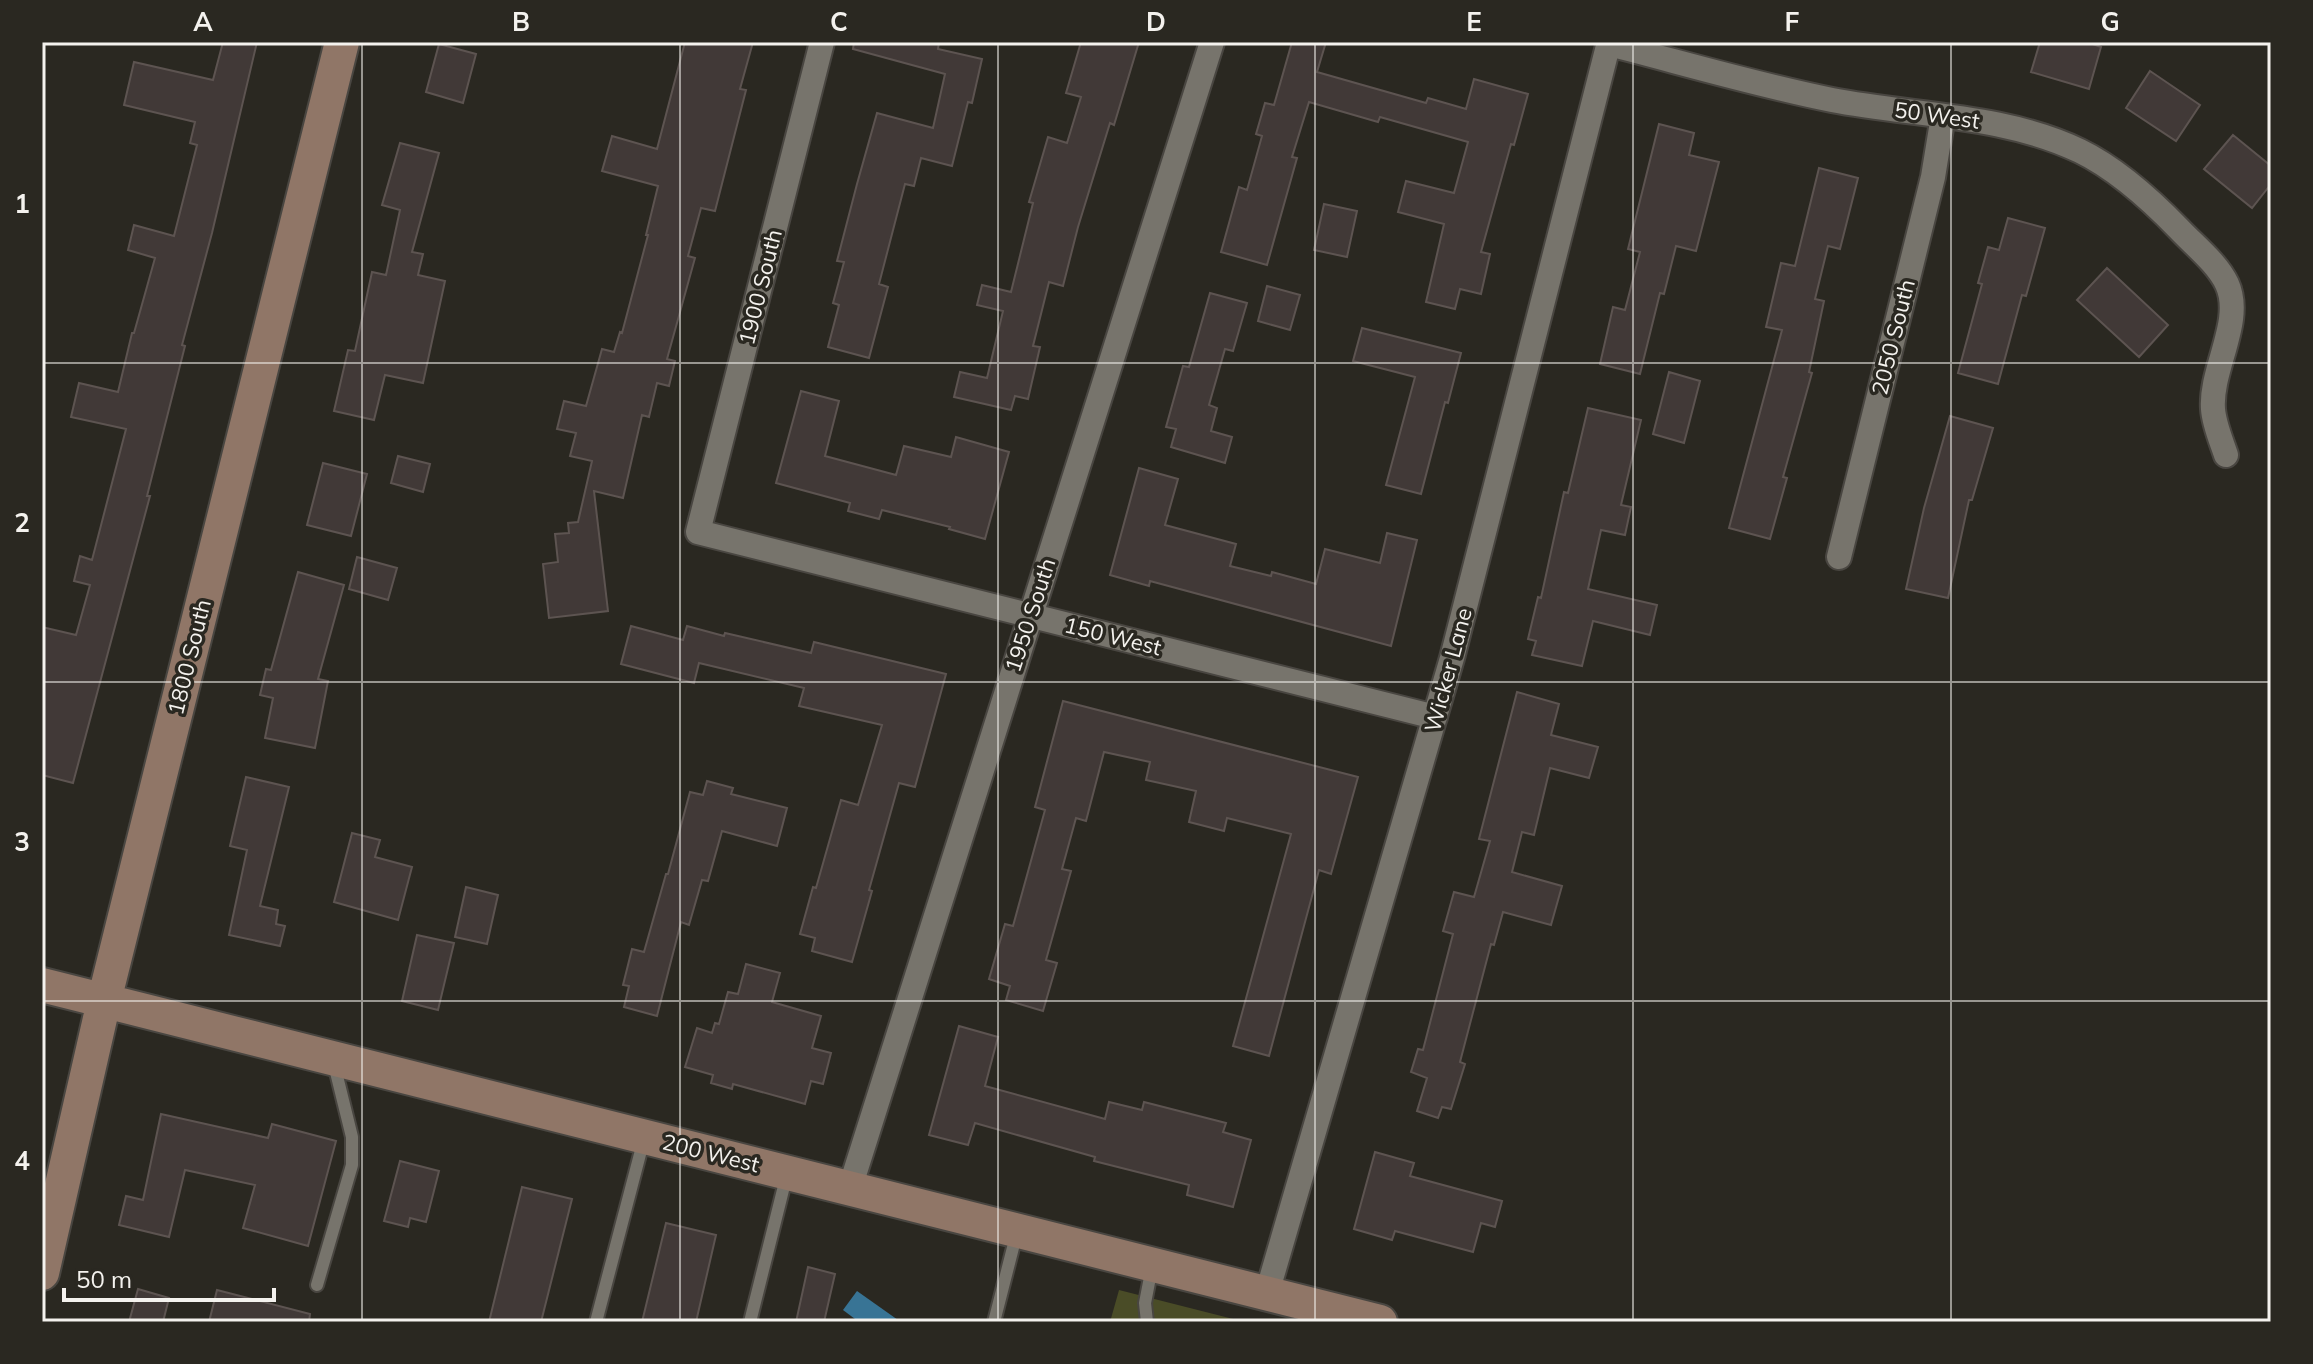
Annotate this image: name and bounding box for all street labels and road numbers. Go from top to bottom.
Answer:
street label: 50 West [1893,95,1982,135]
street label: 1900 South [732,226,788,348]
street label: 2050 South [1865,276,1921,398]
street label: 1950 South [998,555,1062,675]
street label: 1800 South [161,596,217,718]
street label: Wicker Lane [1418,605,1478,735]
street label: 150 West [1062,610,1165,662]
street label: 200 West [660,1127,763,1179]

